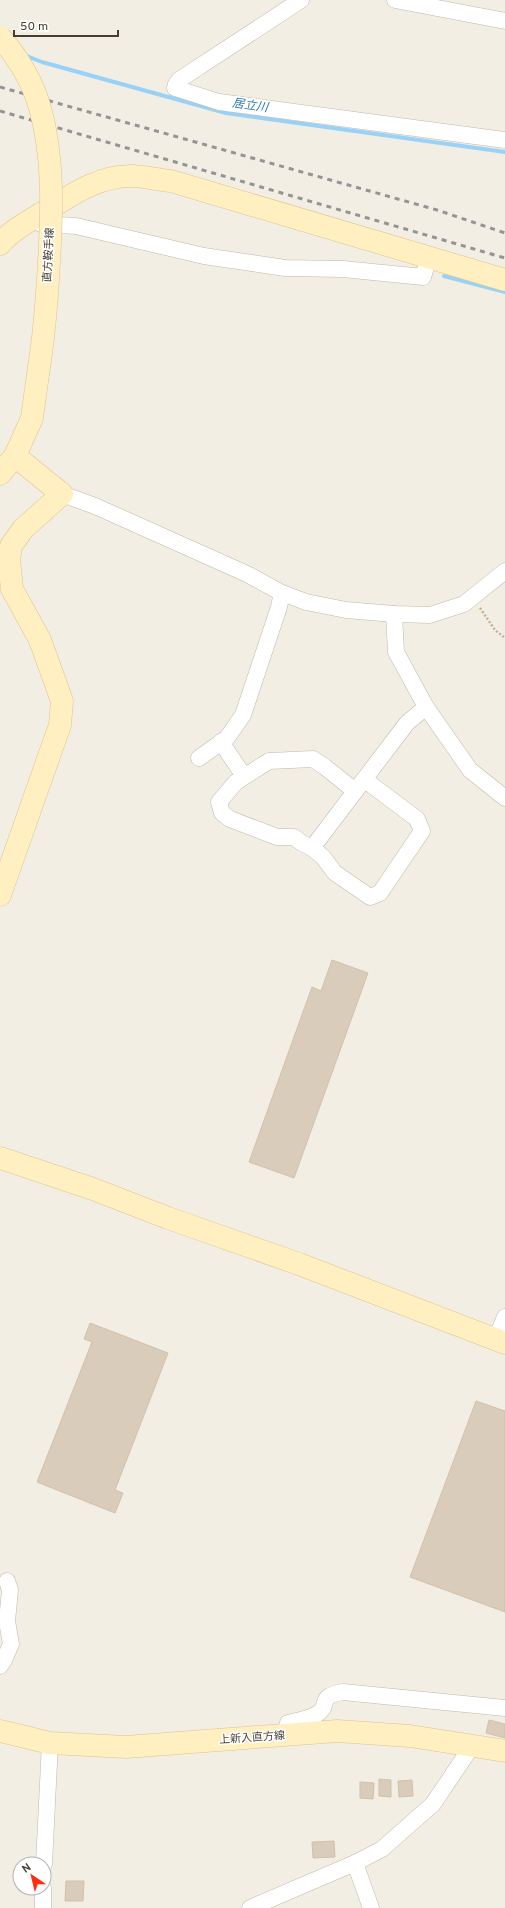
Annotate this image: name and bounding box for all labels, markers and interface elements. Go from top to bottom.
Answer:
scale bar [14,12,118,38]
text: 50 m [20,19,48,35]
water label: 居立川 [231,96,271,117]
street label: 直方鞍手線 [41,227,57,283]
street label: 上新入直方線 [219,1729,285,1747]
north arrow [12,1856,52,1896]
text: N [20,1861,34,1877]

